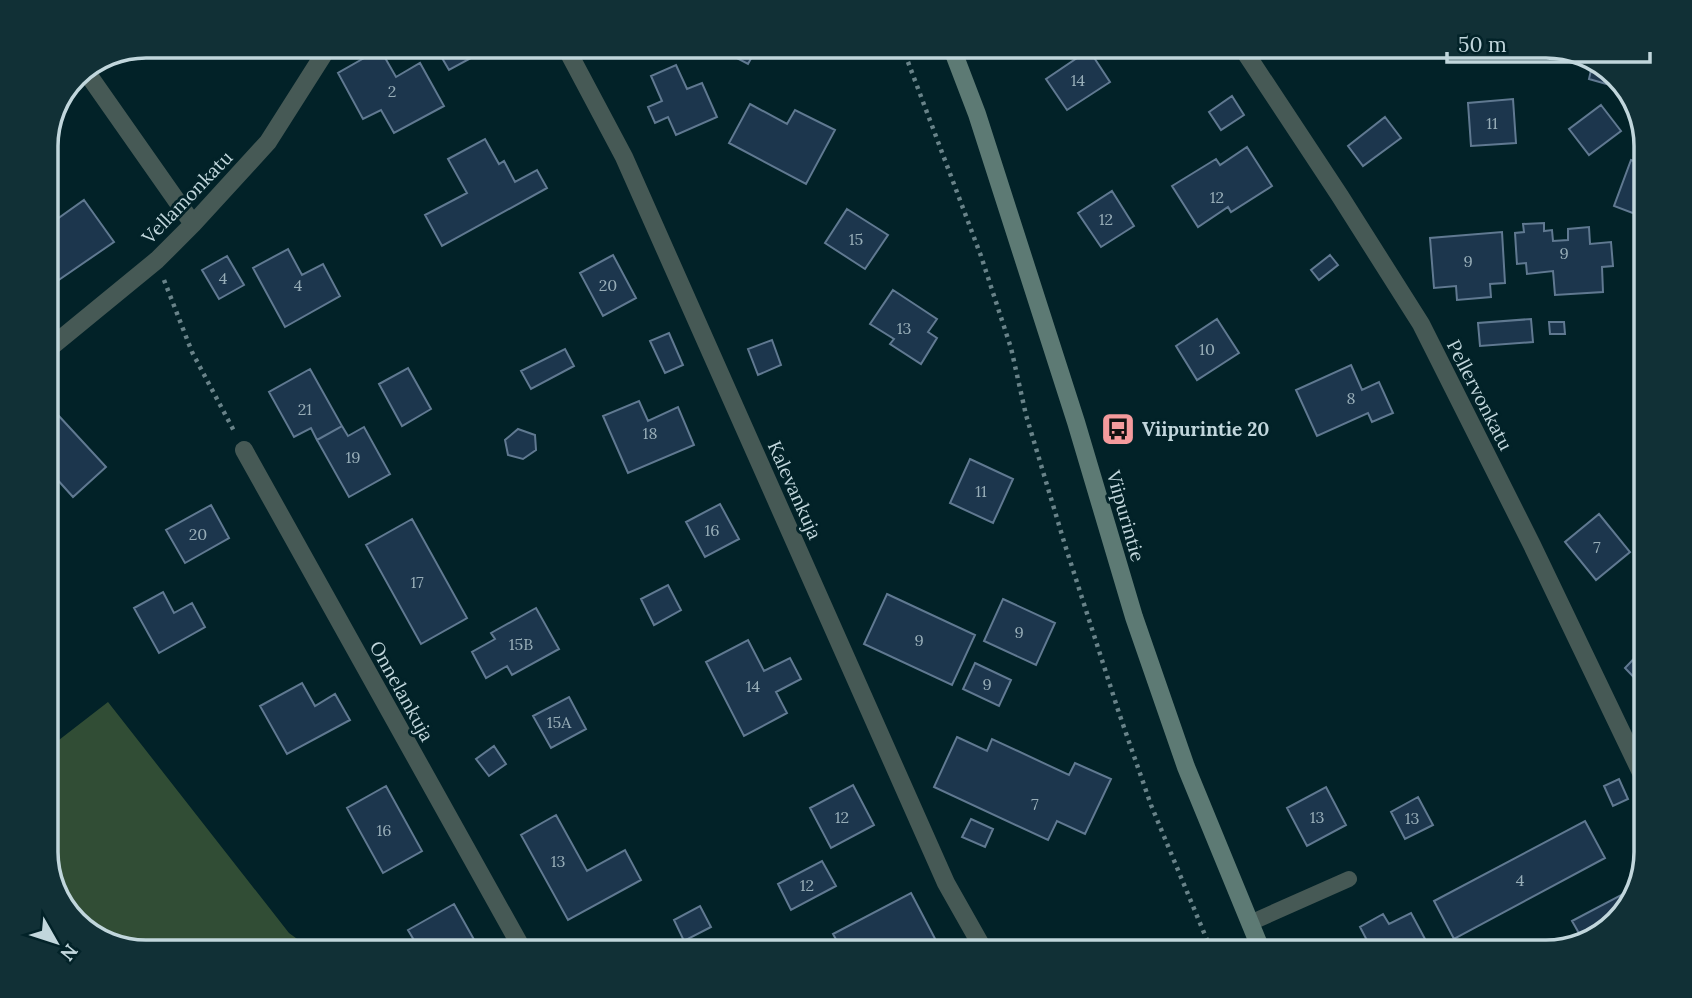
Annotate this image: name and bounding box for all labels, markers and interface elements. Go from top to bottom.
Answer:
scale bar [1447,21,1650,65]
text: 50 m [1458,31,1507,58]
house number: 14 [1071,70,1086,90]
house number: 2 [388,81,396,101]
house number: 11 [1486,113,1498,133]
street label: Vellamonkatu [136,145,237,249]
house number: 12 [1210,187,1224,207]
house number: 12 [1099,209,1113,229]
house number: 15 [849,229,863,249]
house number: 9 [1559,243,1569,263]
house number: 9 [1463,251,1473,271]
house number: 4 [219,268,228,288]
house number: 4 [294,275,303,295]
house number: 20 [599,275,617,295]
house number: 13 [897,318,911,338]
street label: Pellervonkatu [1442,335,1518,455]
house number: 10 [1199,339,1215,359]
house number: 8 [1347,388,1356,408]
house number: 21 [298,399,312,419]
bus stop icon: Viipurintie 20 [1099,410,1137,448]
place label: Viipurintie 20 [1142,417,1269,441]
house number: 18 [643,423,657,443]
street label: Kalevankuja [763,437,827,543]
house number: 19 [345,447,361,467]
street label: Viipurintie [1101,467,1150,564]
house number: 11 [975,481,987,501]
house number: 16 [704,520,720,540]
house number: 20 [189,524,207,544]
house number: 7 [1593,537,1601,557]
house number: 17 [410,572,424,592]
house number: 9 [1014,622,1024,642]
house number: 9 [914,630,924,650]
house number: 15B [509,634,533,654]
street label: Onnelankuja [365,637,440,746]
house number: 9 [982,674,992,694]
house number: 14 [746,676,761,696]
house number: 15A [547,712,572,732]
house number: 7 [1031,794,1039,814]
house number: 12 [835,807,849,827]
house number: 13 [1310,807,1324,827]
house number: 13 [1405,808,1419,828]
house number: 16 [376,820,392,840]
house number: 13 [551,851,565,871]
house number: 4 [1516,870,1525,890]
house number: 12 [800,875,814,895]
north arrow [21,907,91,977]
text: N [55,939,83,966]

